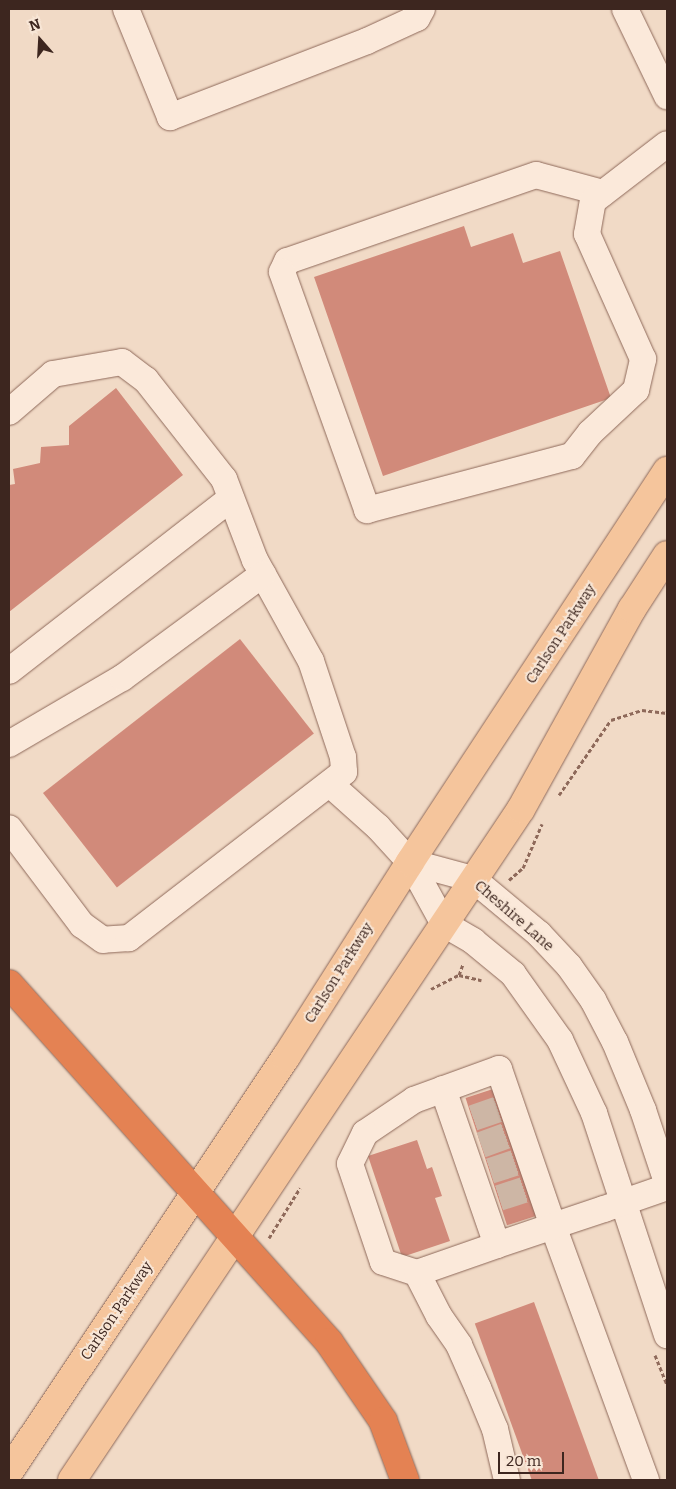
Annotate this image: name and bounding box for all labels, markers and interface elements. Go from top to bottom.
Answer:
north arrow [15,15,65,65]
text: N [27,16,43,35]
street label: Carlson Parkway [522,581,600,687]
street label: Cheshire Lane [471,877,557,955]
street label: Carlson Parkway [301,919,377,1027]
street label: Carlson Parkway [77,1258,157,1364]
scale bar [501,1442,567,1474]
text: 20 m [506,1452,541,1470]

